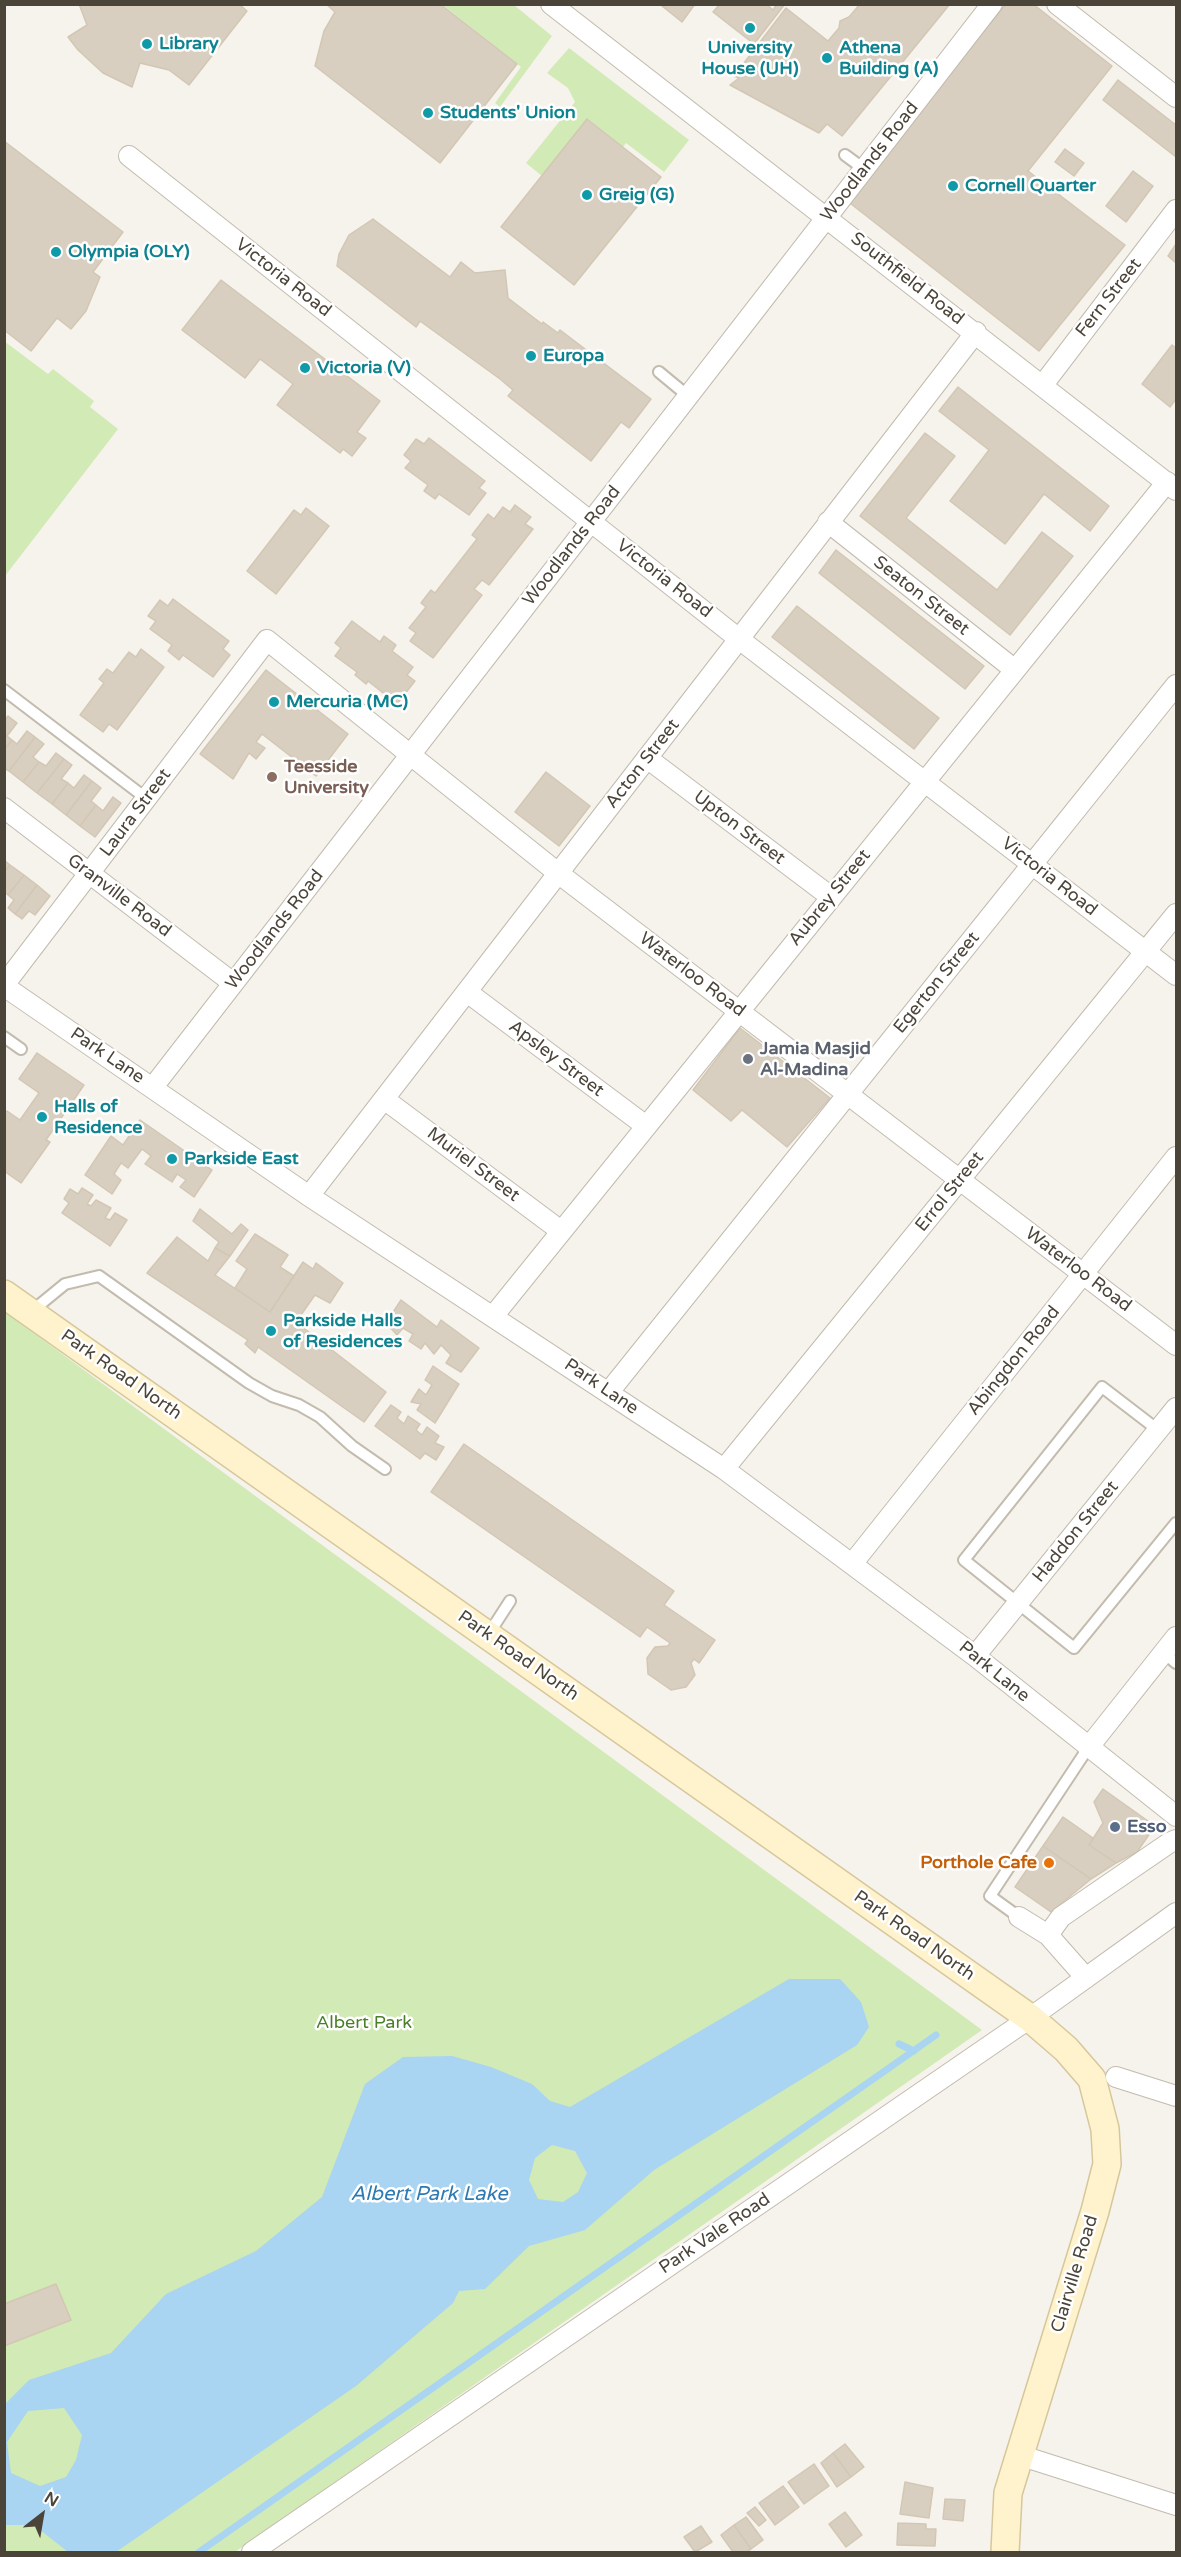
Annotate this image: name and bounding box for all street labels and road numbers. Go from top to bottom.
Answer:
street label: Woodlands Road [817,98,923,226]
street label: Southfield Road [846,228,968,330]
street label: Victoria Road [231,234,335,322]
street label: Fern Street [1071,254,1147,342]
street label: Woodlands Road [519,482,625,610]
street label: Victoria Road [612,535,716,623]
street label: Seaton Street [869,552,973,640]
street label: Acton Street [601,715,685,813]
street label: Laura Street [96,765,176,861]
street label: Upton Street [689,786,789,870]
street label: Victoria Road [997,833,1101,921]
street label: Aubrey Street [784,845,876,951]
street label: Granville Road [63,850,175,942]
street label: Woodlands Road [222,866,328,994]
street label: Waterloo Road [635,928,749,1022]
street label: Egerton Street [889,928,985,1038]
street label: Apsley Street [504,1016,608,1102]
street label: Park Lane [66,1023,148,1089]
street label: Muriel Street [422,1123,524,1207]
street label: Errol Street [911,1148,989,1236]
street label: Waterloo Road [1021,1223,1135,1317]
street label: Abingdon Road [963,1302,1065,1420]
street label: Park Road North [56,1325,186,1425]
street label: Park Lane [560,1354,642,1420]
street label: Haddon Street [1028,1477,1124,1587]
street label: Park Road North [453,1606,583,1706]
street label: Park Lane [954,1637,1034,1707]
street label: Park Road North [849,1886,979,1986]
street label: Park Vale Road [655,2189,775,2279]
street label: Clairville Road [1047,2213,1103,2335]

